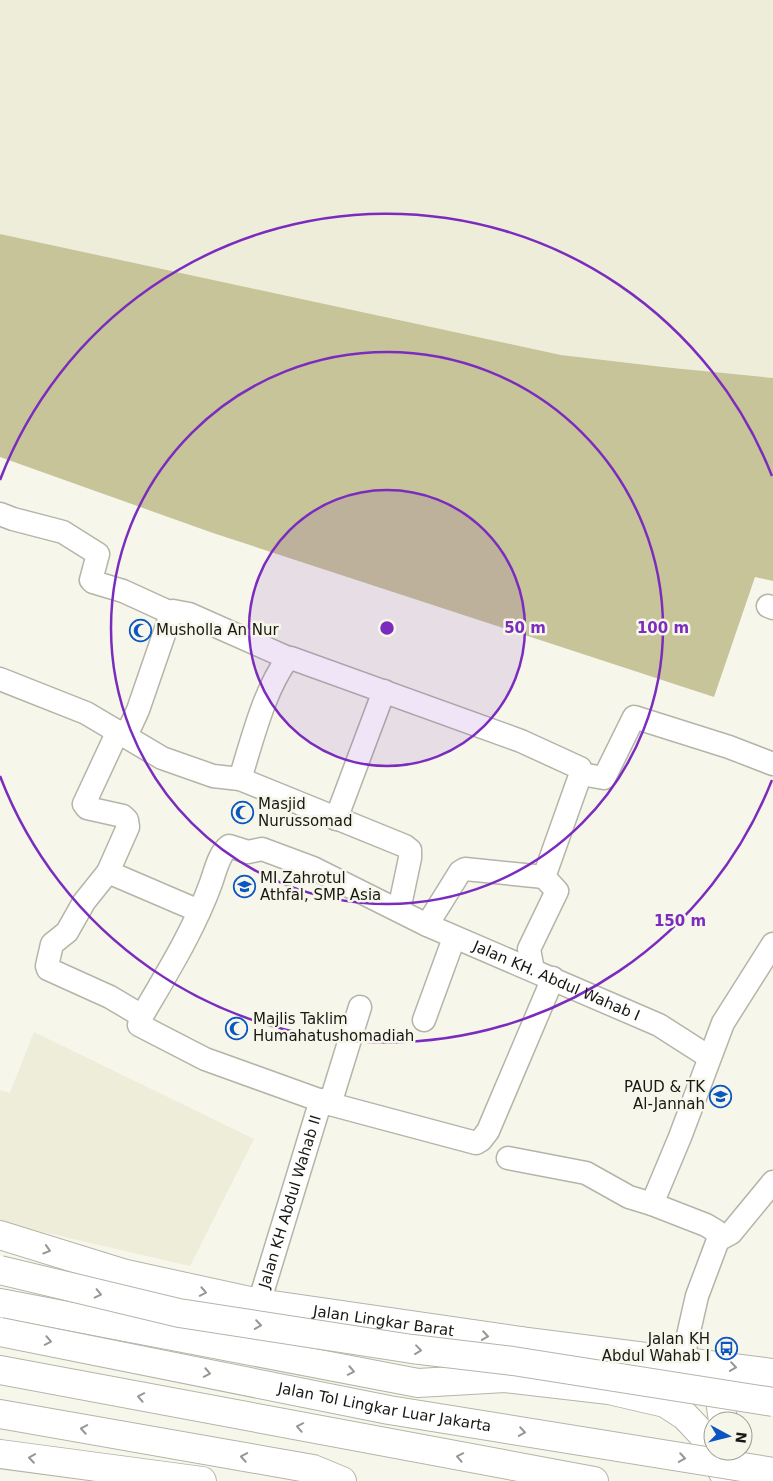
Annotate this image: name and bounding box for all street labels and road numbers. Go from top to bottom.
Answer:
street label: Jalan KH. Abdul Wahab I [469,936,643,1025]
street label: Jalan KH Abdul Wahab II [255,1113,325,1291]
street label: Jalan Lingkar Barat [311,1302,455,1340]
street label: Jalan Tol Lingkar Luar Jakarta [275,1379,493,1435]

